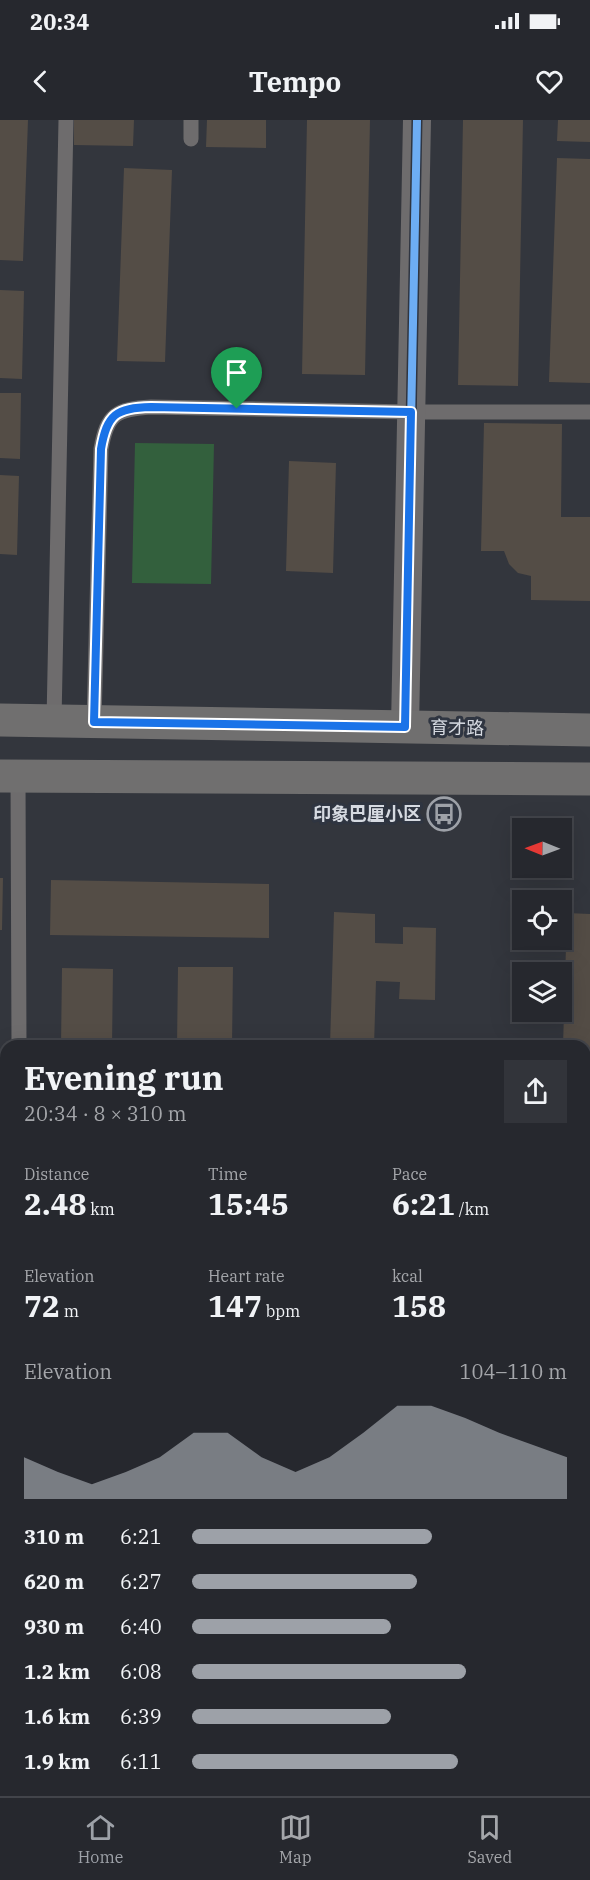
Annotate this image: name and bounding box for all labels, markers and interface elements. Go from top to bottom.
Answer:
text: 20:34 [30,7,89,36]
text: Tempo [249,64,341,99]
icon: back [24,65,57,98]
icon: heart [533,65,566,98]
pin [211,347,262,409]
icon: arrive [220,356,253,389]
street label: 育才路 [430,716,484,739]
bus stop icon: 印象巴厘小区 [426,796,462,832]
place label: 印象巴厘小区 [313,802,421,825]
north arrow [512,818,572,878]
map controls [512,818,572,1022]
button: locate [512,890,572,950]
button: layers [512,962,572,1022]
text: Evening run [24,1056,224,1099]
button: share [504,1060,567,1123]
text: 20:34 · 8 × 310 m [24,1100,187,1127]
text: Distance [24,1164,89,1184]
text: Time [208,1164,247,1184]
text: Pace [392,1164,427,1184]
text: 2.48 [24,1184,86,1223]
text: 15:45 [208,1184,289,1223]
text: 6:21 [392,1184,455,1223]
text: km [86,1199,115,1219]
text: /km [455,1199,489,1219]
text: Elevation [24,1266,94,1286]
text: Heart rate [208,1266,285,1286]
text: kcal [392,1266,423,1286]
text: 72 [24,1286,60,1325]
text: 147 [208,1286,262,1325]
text: 158 [392,1286,446,1325]
text: m [60,1301,79,1321]
text: bpm [262,1301,300,1321]
text: Elevation [24,1358,112,1385]
text: 104–110 m [460,1358,567,1385]
text: 310 m [24,1523,84,1550]
text: 6:21 [120,1523,162,1550]
text: 620 m [24,1568,84,1595]
text: 6:27 [120,1568,162,1595]
text: 930 m [24,1613,84,1640]
text: 6:40 [120,1613,162,1640]
text: 1.2 km [24,1658,90,1685]
text: 6:08 [120,1658,162,1685]
text: 1.6 km [24,1703,90,1730]
text: 6:39 [120,1703,162,1730]
text: 1.9 km [24,1748,90,1775]
text: 6:11 [120,1748,162,1775]
tab: Home [78,1811,123,1867]
tab: Map [279,1811,312,1867]
tab: Saved [467,1811,512,1867]

